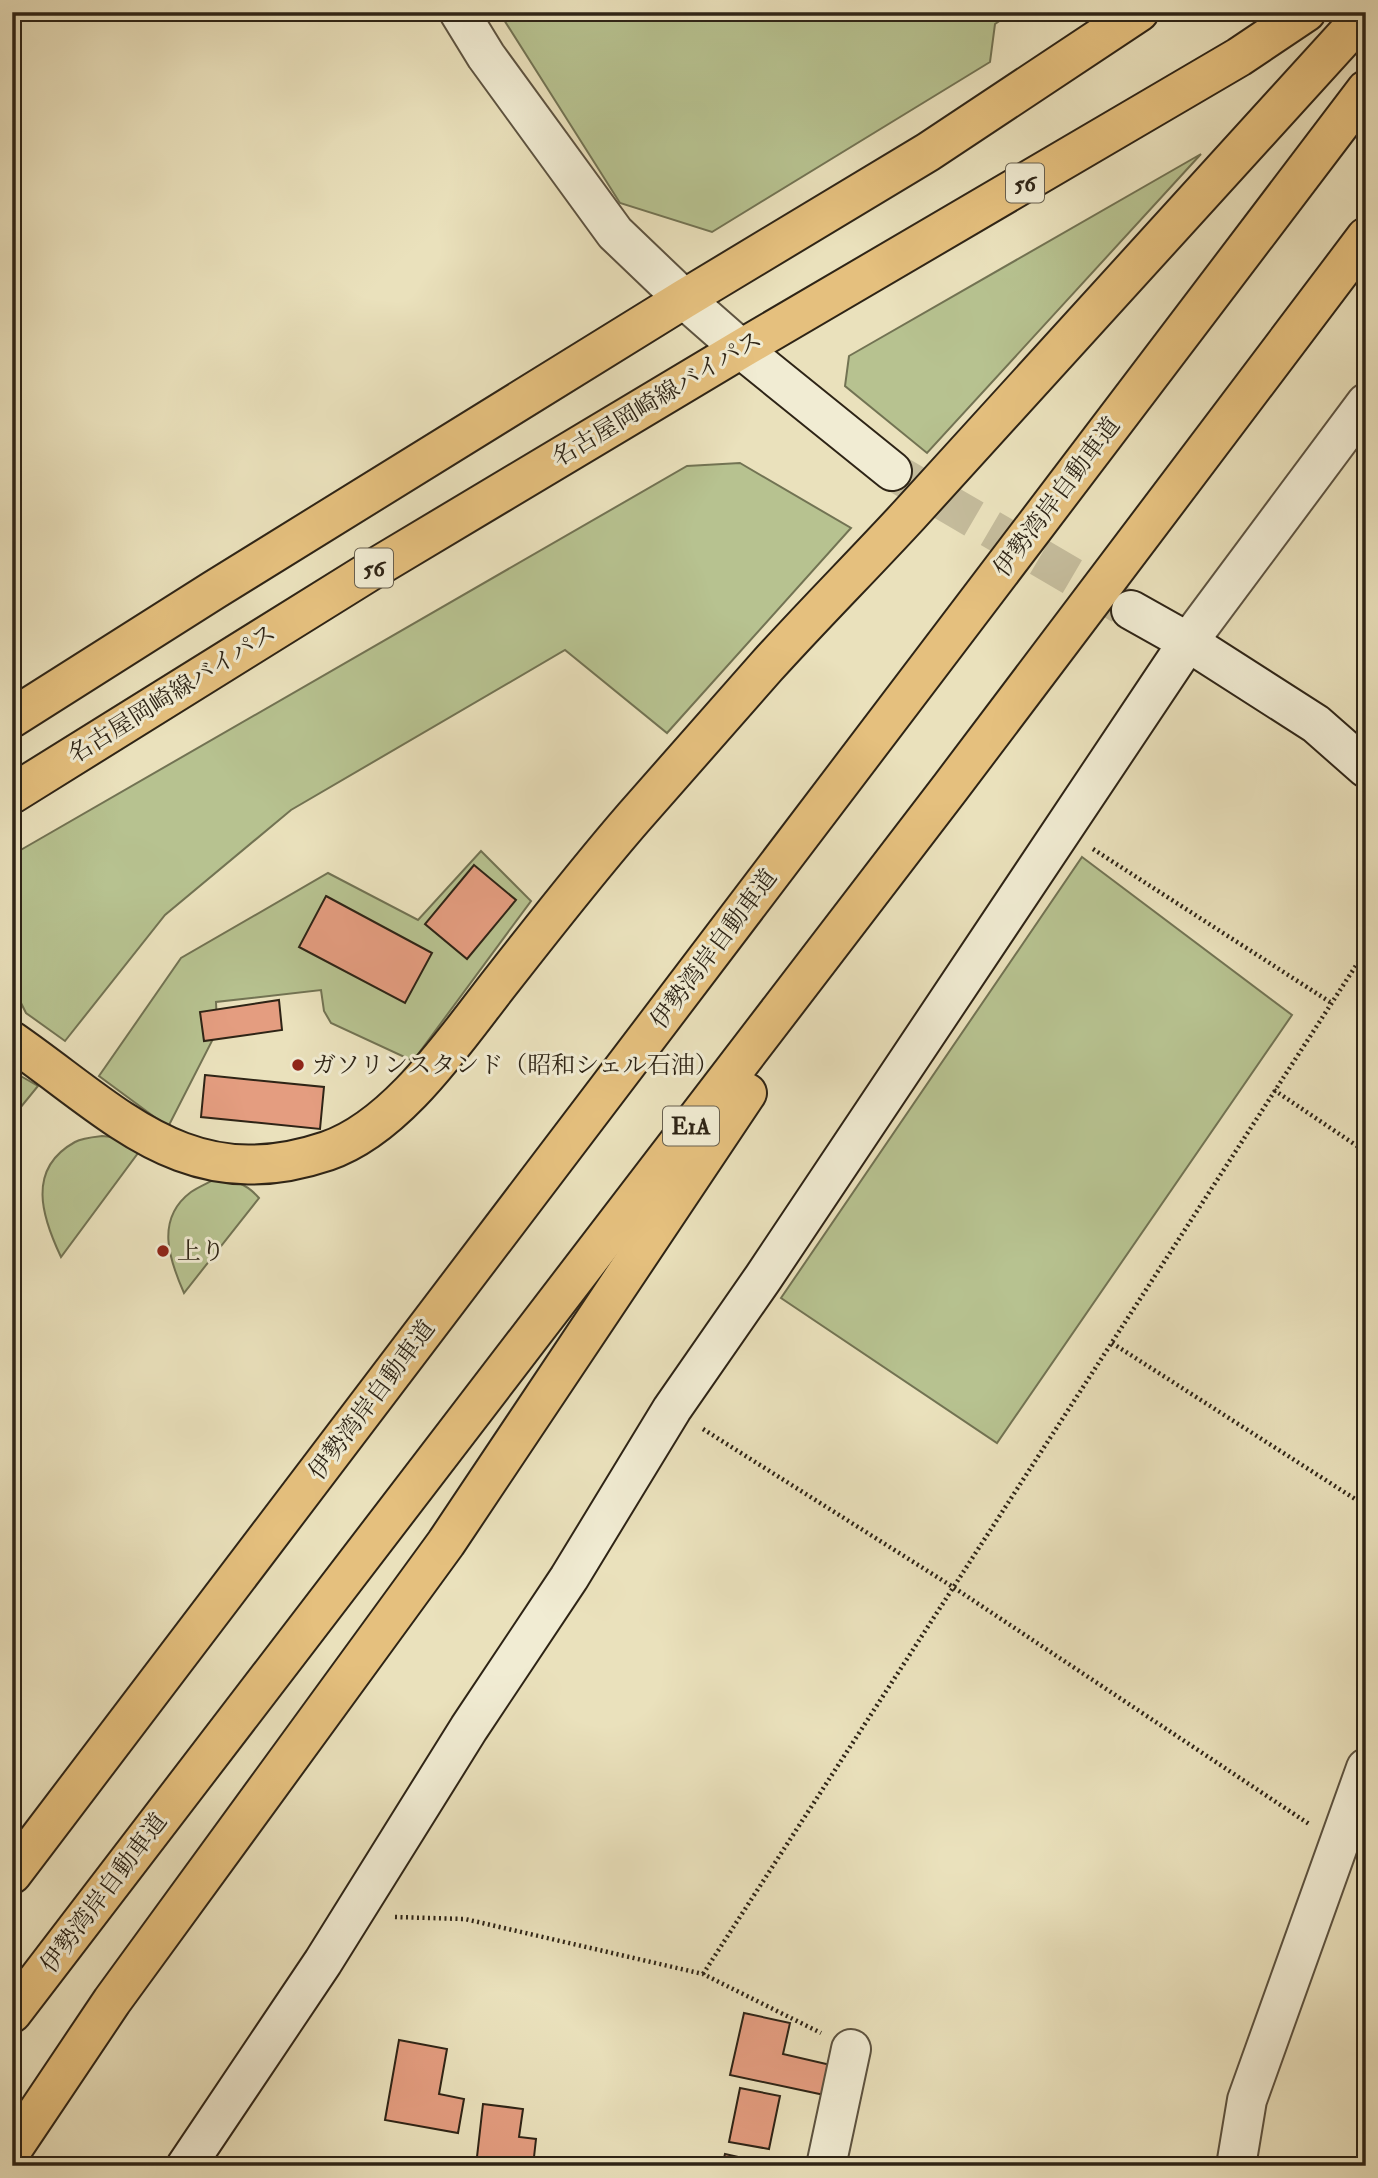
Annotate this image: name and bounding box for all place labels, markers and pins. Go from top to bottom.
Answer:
place label: ガソリンスタンド（昭和シェル石油） [312,1050,719,1081]
marker: ガソリンスタンド（昭和シェル石油） [290,1057,306,1073]
place label: 上り [177,1236,225,1267]
marker: 上り [155,1243,171,1259]

